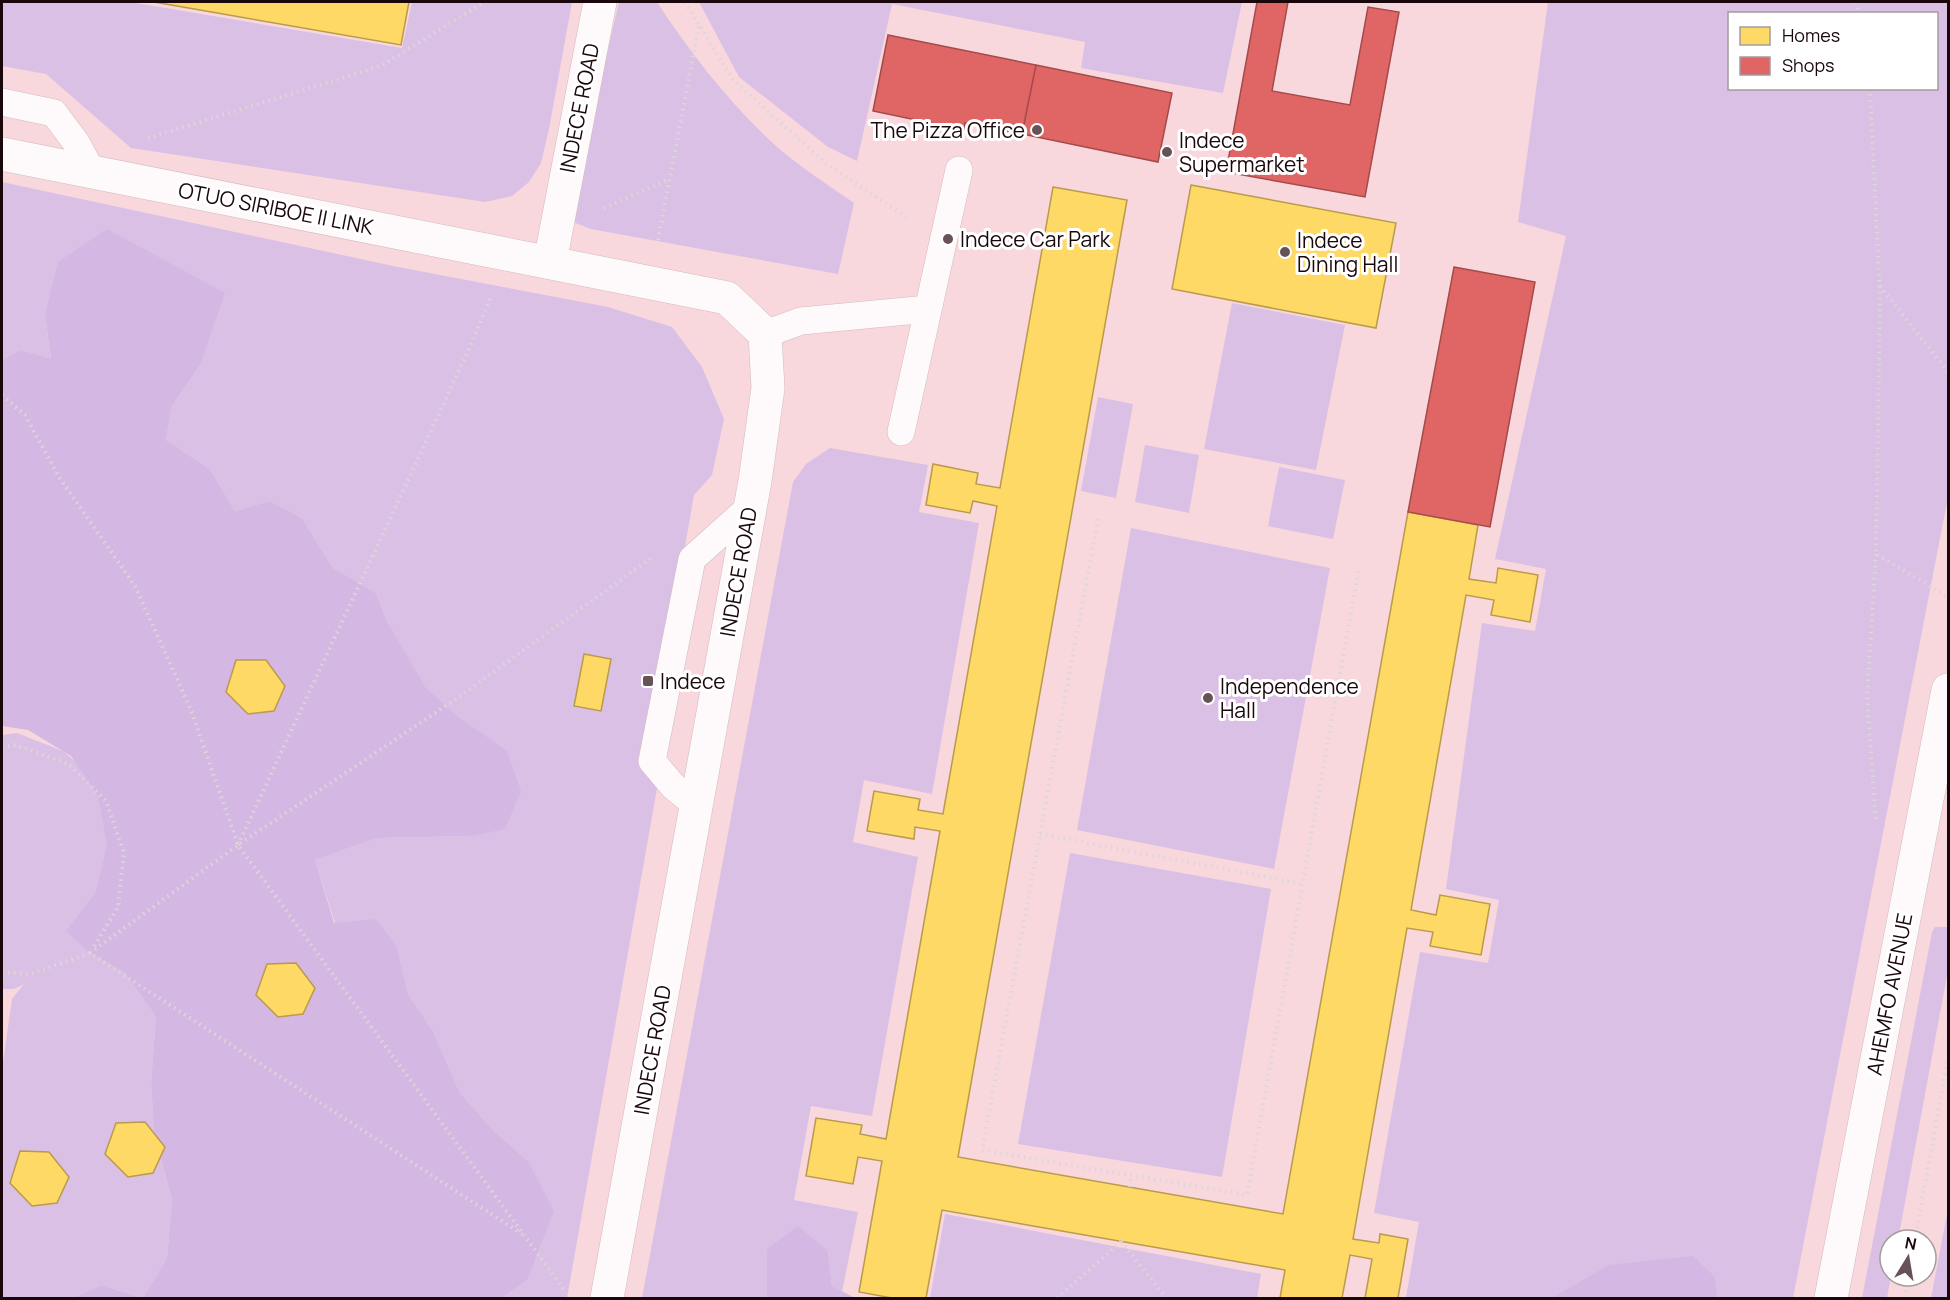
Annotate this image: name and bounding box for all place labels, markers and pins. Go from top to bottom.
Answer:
place label: The Pizza Office [871,116,1025,144]
marker: The Pizza Office [1030,123,1044,137]
place label: Indece Supermarket [1179,126,1305,178]
marker: Indece Supermarket [1160,145,1174,159]
place label: Indece Car Park [960,225,1111,253]
place label: Indece Dining Hall [1297,226,1398,278]
marker: Indece Car Park [941,232,955,246]
marker: Indece Dining Hall [1278,245,1292,259]
place label: Indece [660,667,726,695]
place label: Independence Hall [1220,672,1359,724]
marker: Indece [641,674,655,688]
marker: Independence Hall [1201,691,1215,705]

